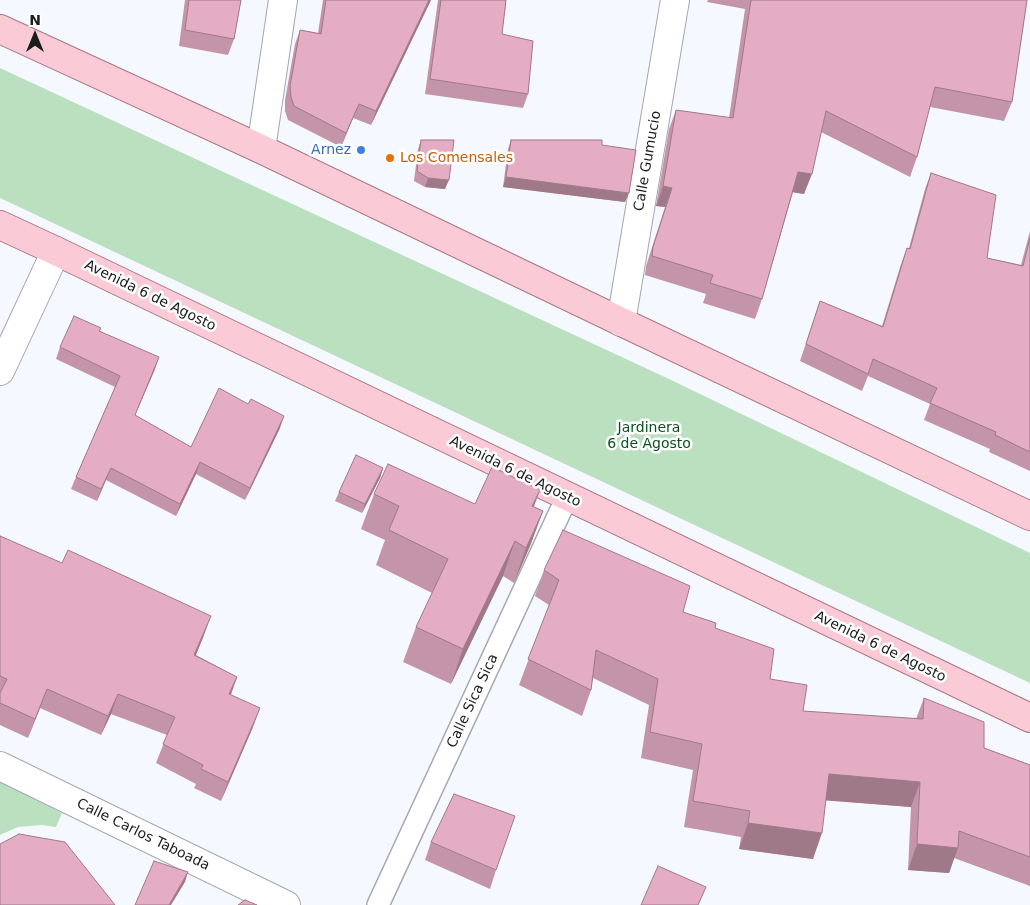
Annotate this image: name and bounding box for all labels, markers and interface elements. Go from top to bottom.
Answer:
north arrow [10,10,60,60]
text: N [29,12,41,28]
street label: Calle Gumucio [631,110,665,212]
place label: Arnez [311,142,351,158]
marker: Arnez [355,144,367,156]
place label: Los Comensales [400,150,513,166]
marker: Los Comensales [384,152,396,164]
street label: Avenida 6 de Agosto [82,257,218,335]
park label: Jardinera 6 de Agosto [607,420,691,452]
street label: Avenida 6 de Agosto [447,433,583,511]
street label: Avenida 6 de Agosto [812,608,948,686]
street label: Calle Sica Sica [444,651,502,751]
street label: Calle Carlos Taboada [74,795,212,875]

